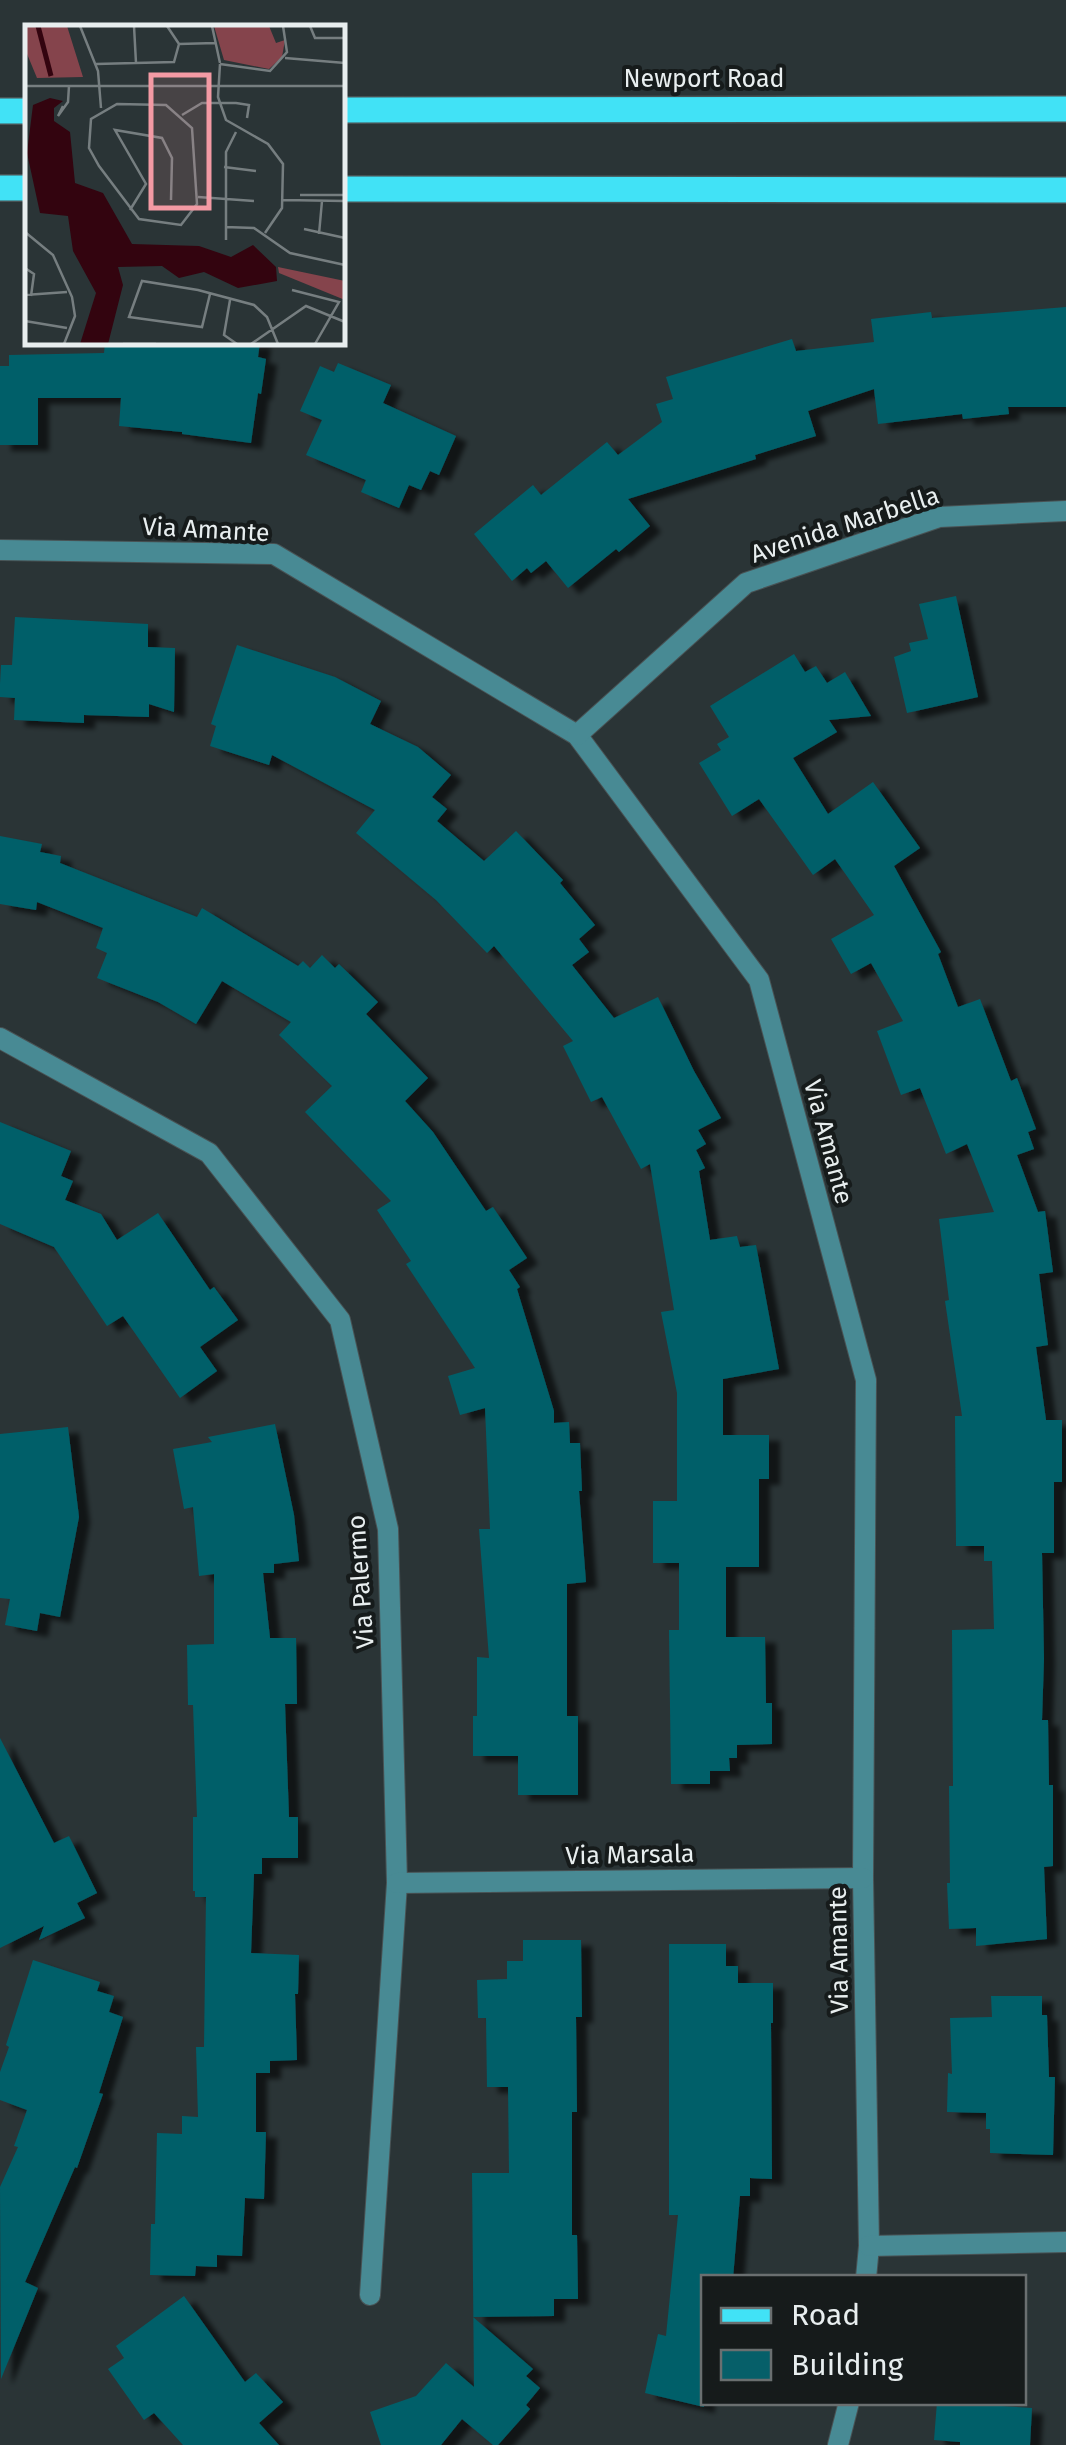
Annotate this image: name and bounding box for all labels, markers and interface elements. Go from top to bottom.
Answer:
inset map [25,25,345,345]
street label: Newport Road [623,64,785,94]
street label: Avenida Marbella [747,480,943,570]
street label: Via Amante [142,512,270,548]
street label: Via Amante [797,1077,859,1207]
street label: Via Palermo [341,1514,381,1650]
street label: Via Marsala [565,1839,695,1871]
street label: Via Amante [823,1886,855,2014]
legend [701,2275,1026,2405]
text: Road [791,2297,860,2333]
text: Building [791,2347,904,2383]

